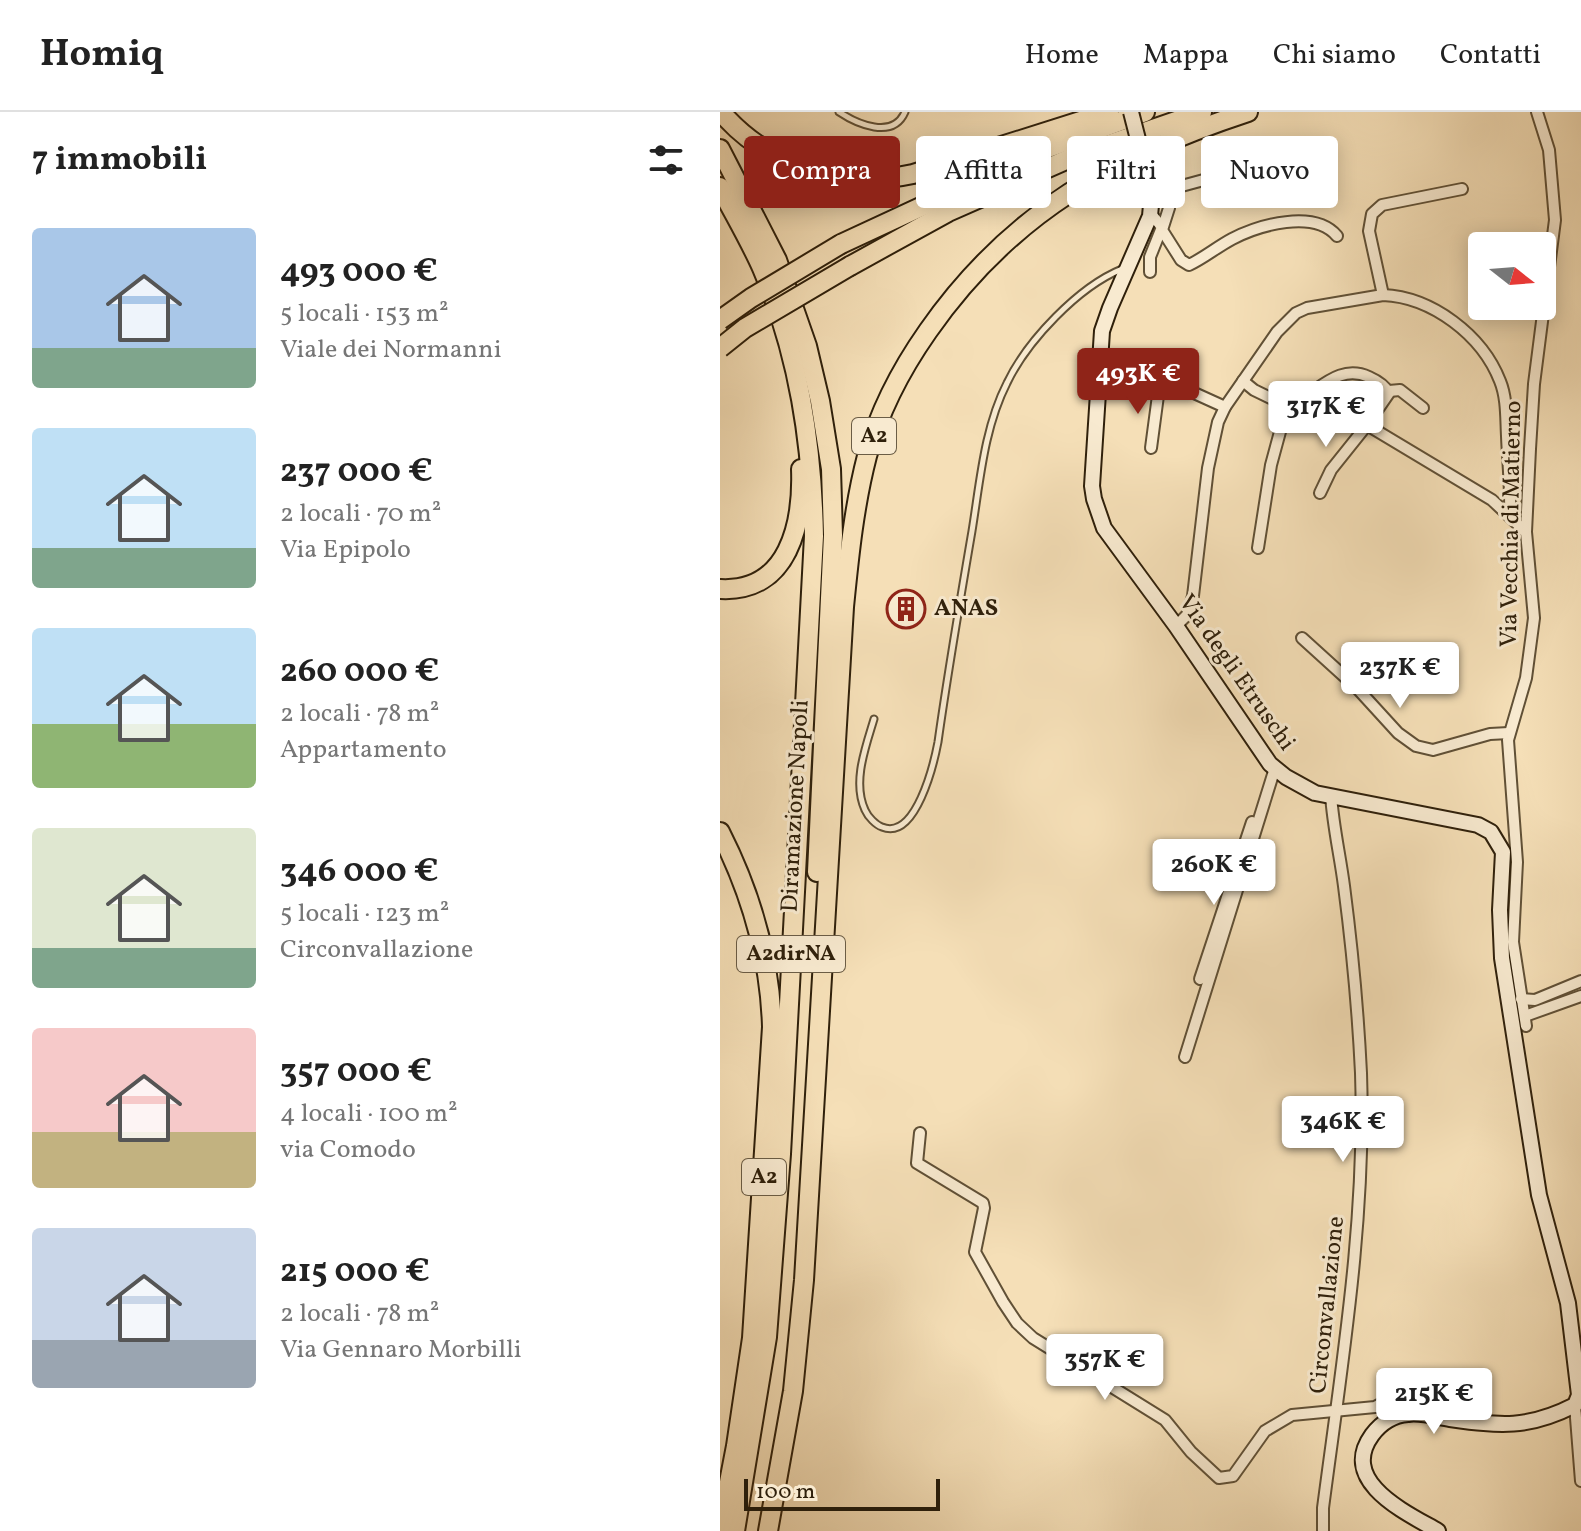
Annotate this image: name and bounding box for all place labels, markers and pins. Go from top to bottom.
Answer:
pin: 493K € [1073,348,1203,416]
pin: 317K € [1261,381,1391,449]
building icon: ANAS [885,588,927,630]
place label: ANAS [934,592,998,626]
pin: 237K € [1335,642,1465,710]
pin: 260K € [1149,839,1279,907]
pin: 346K € [1278,1096,1408,1164]
pin: 357K € [1040,1334,1170,1402]
pin: 215K € [1369,1368,1499,1436]

